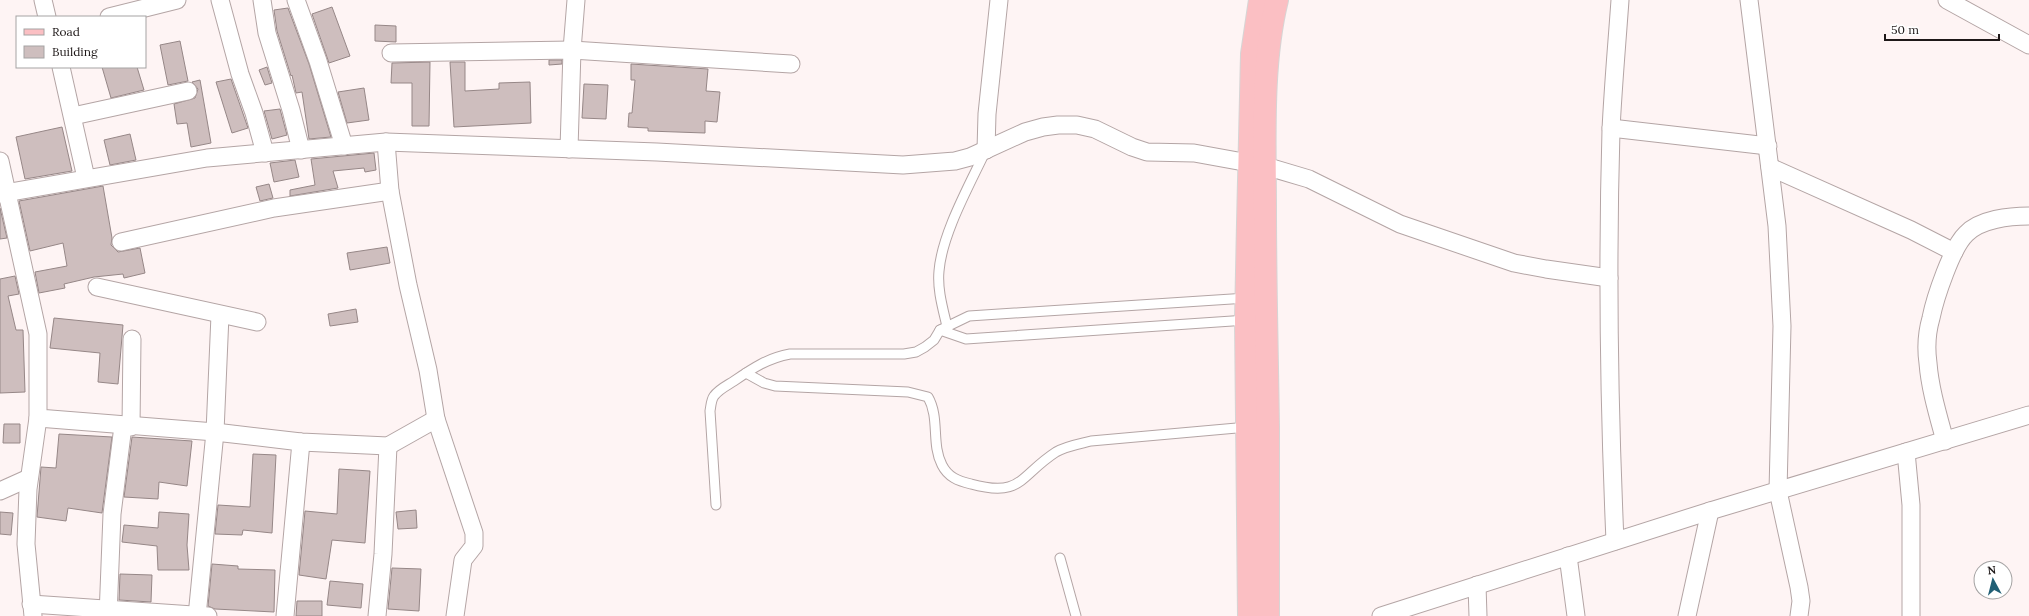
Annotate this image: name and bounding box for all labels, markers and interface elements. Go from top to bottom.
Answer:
legend [16,16,146,68]
scale bar [1885,16,1999,42]
text: 50 m [1891,22,1919,37]
text: Road [52,24,80,39]
text: Building [52,44,98,59]
north arrow [1973,560,2013,600]
text: N [1987,563,1997,578]

